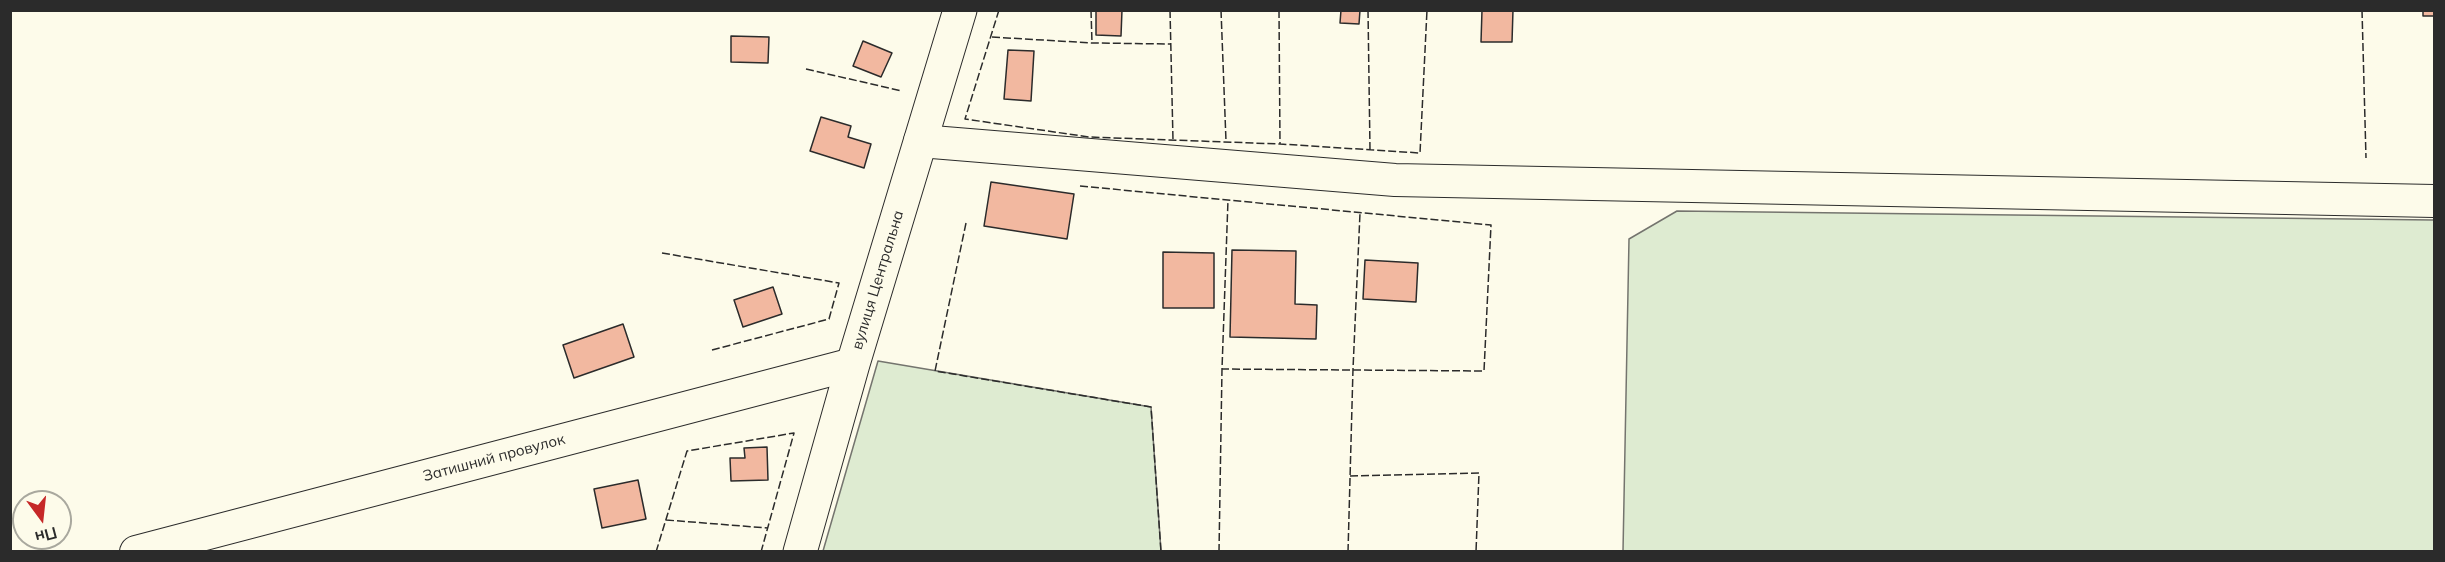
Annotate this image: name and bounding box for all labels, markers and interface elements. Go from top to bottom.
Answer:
street label: вулиця Центральна [848,208,908,352]
street label: Затишний провулок [421,430,567,486]
north arrow [12,490,72,550]
text: Пн [33,523,59,548]

